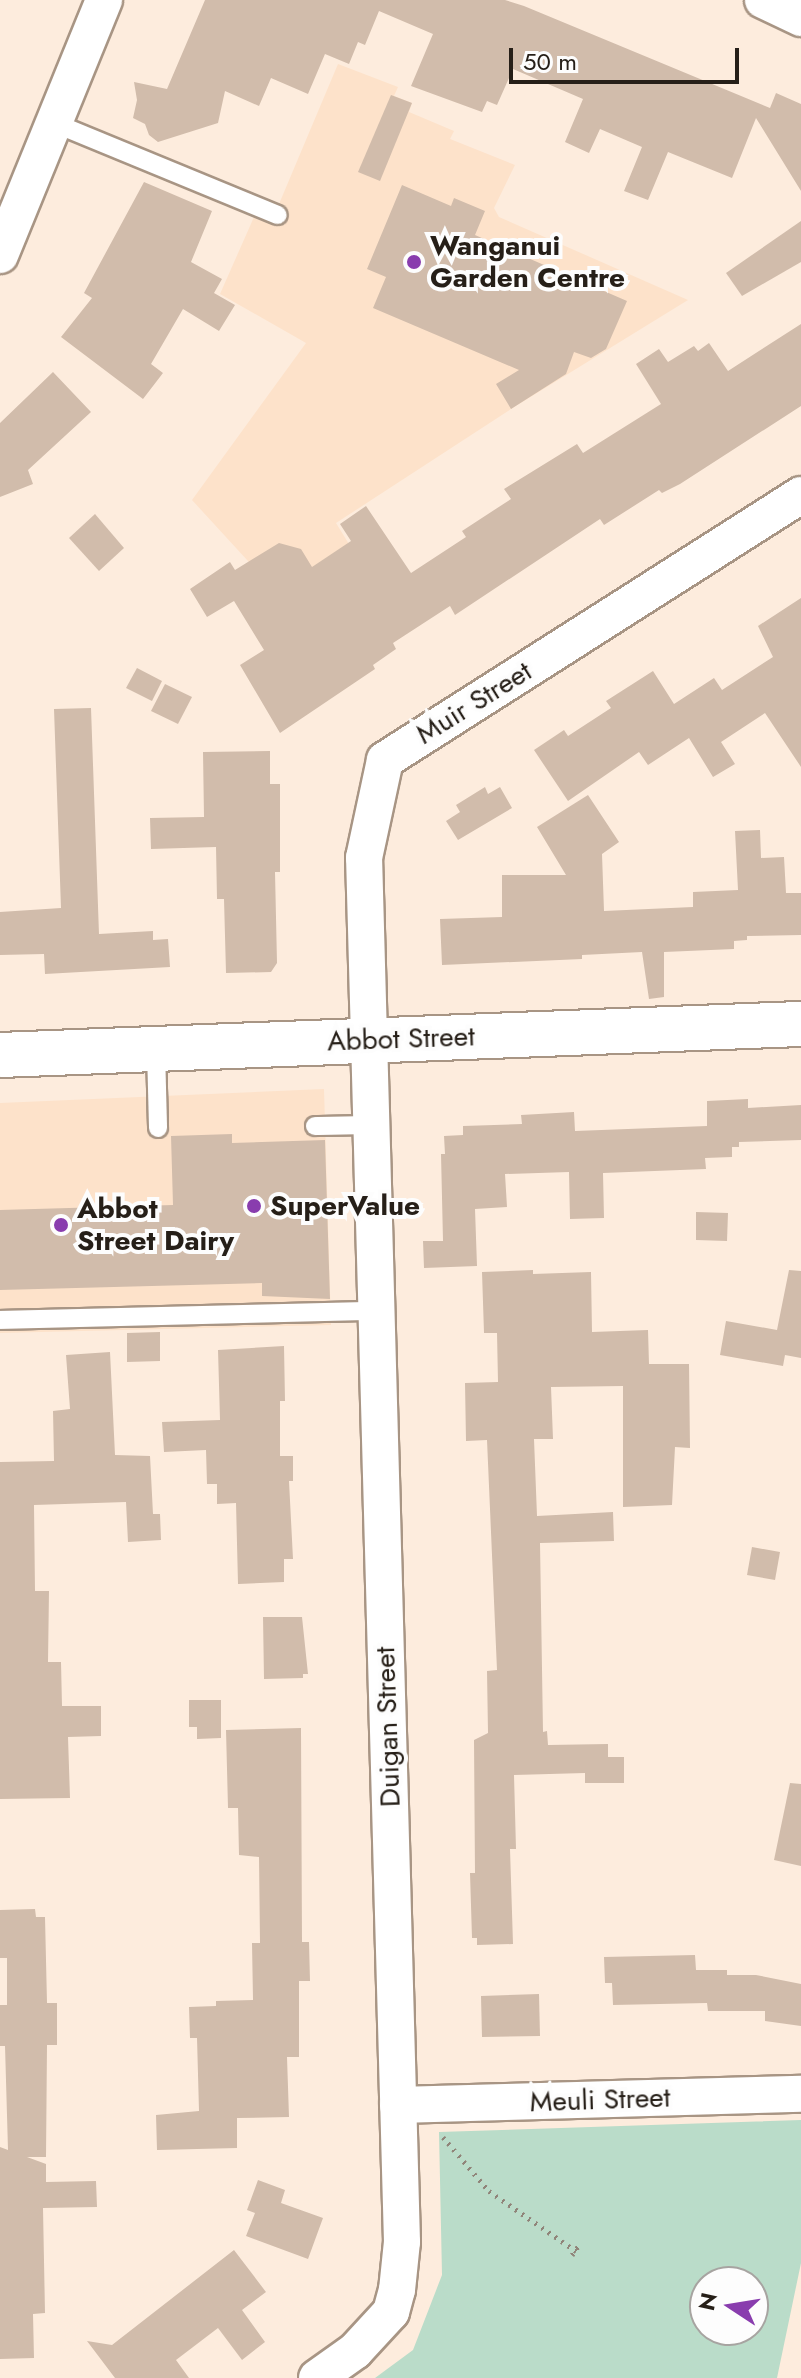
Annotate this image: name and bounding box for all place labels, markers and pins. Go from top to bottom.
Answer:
place label: Wanganui Garden Centre [430,229,625,295]
marker: Wanganui Garden Centre [405,253,423,271]
place label: SuperValue [270,1189,420,1223]
place label: Abbot Street Dairy [77,1192,234,1258]
marker: SuperValue [245,1197,263,1215]
marker: Abbot Street Dairy [52,1216,70,1234]

